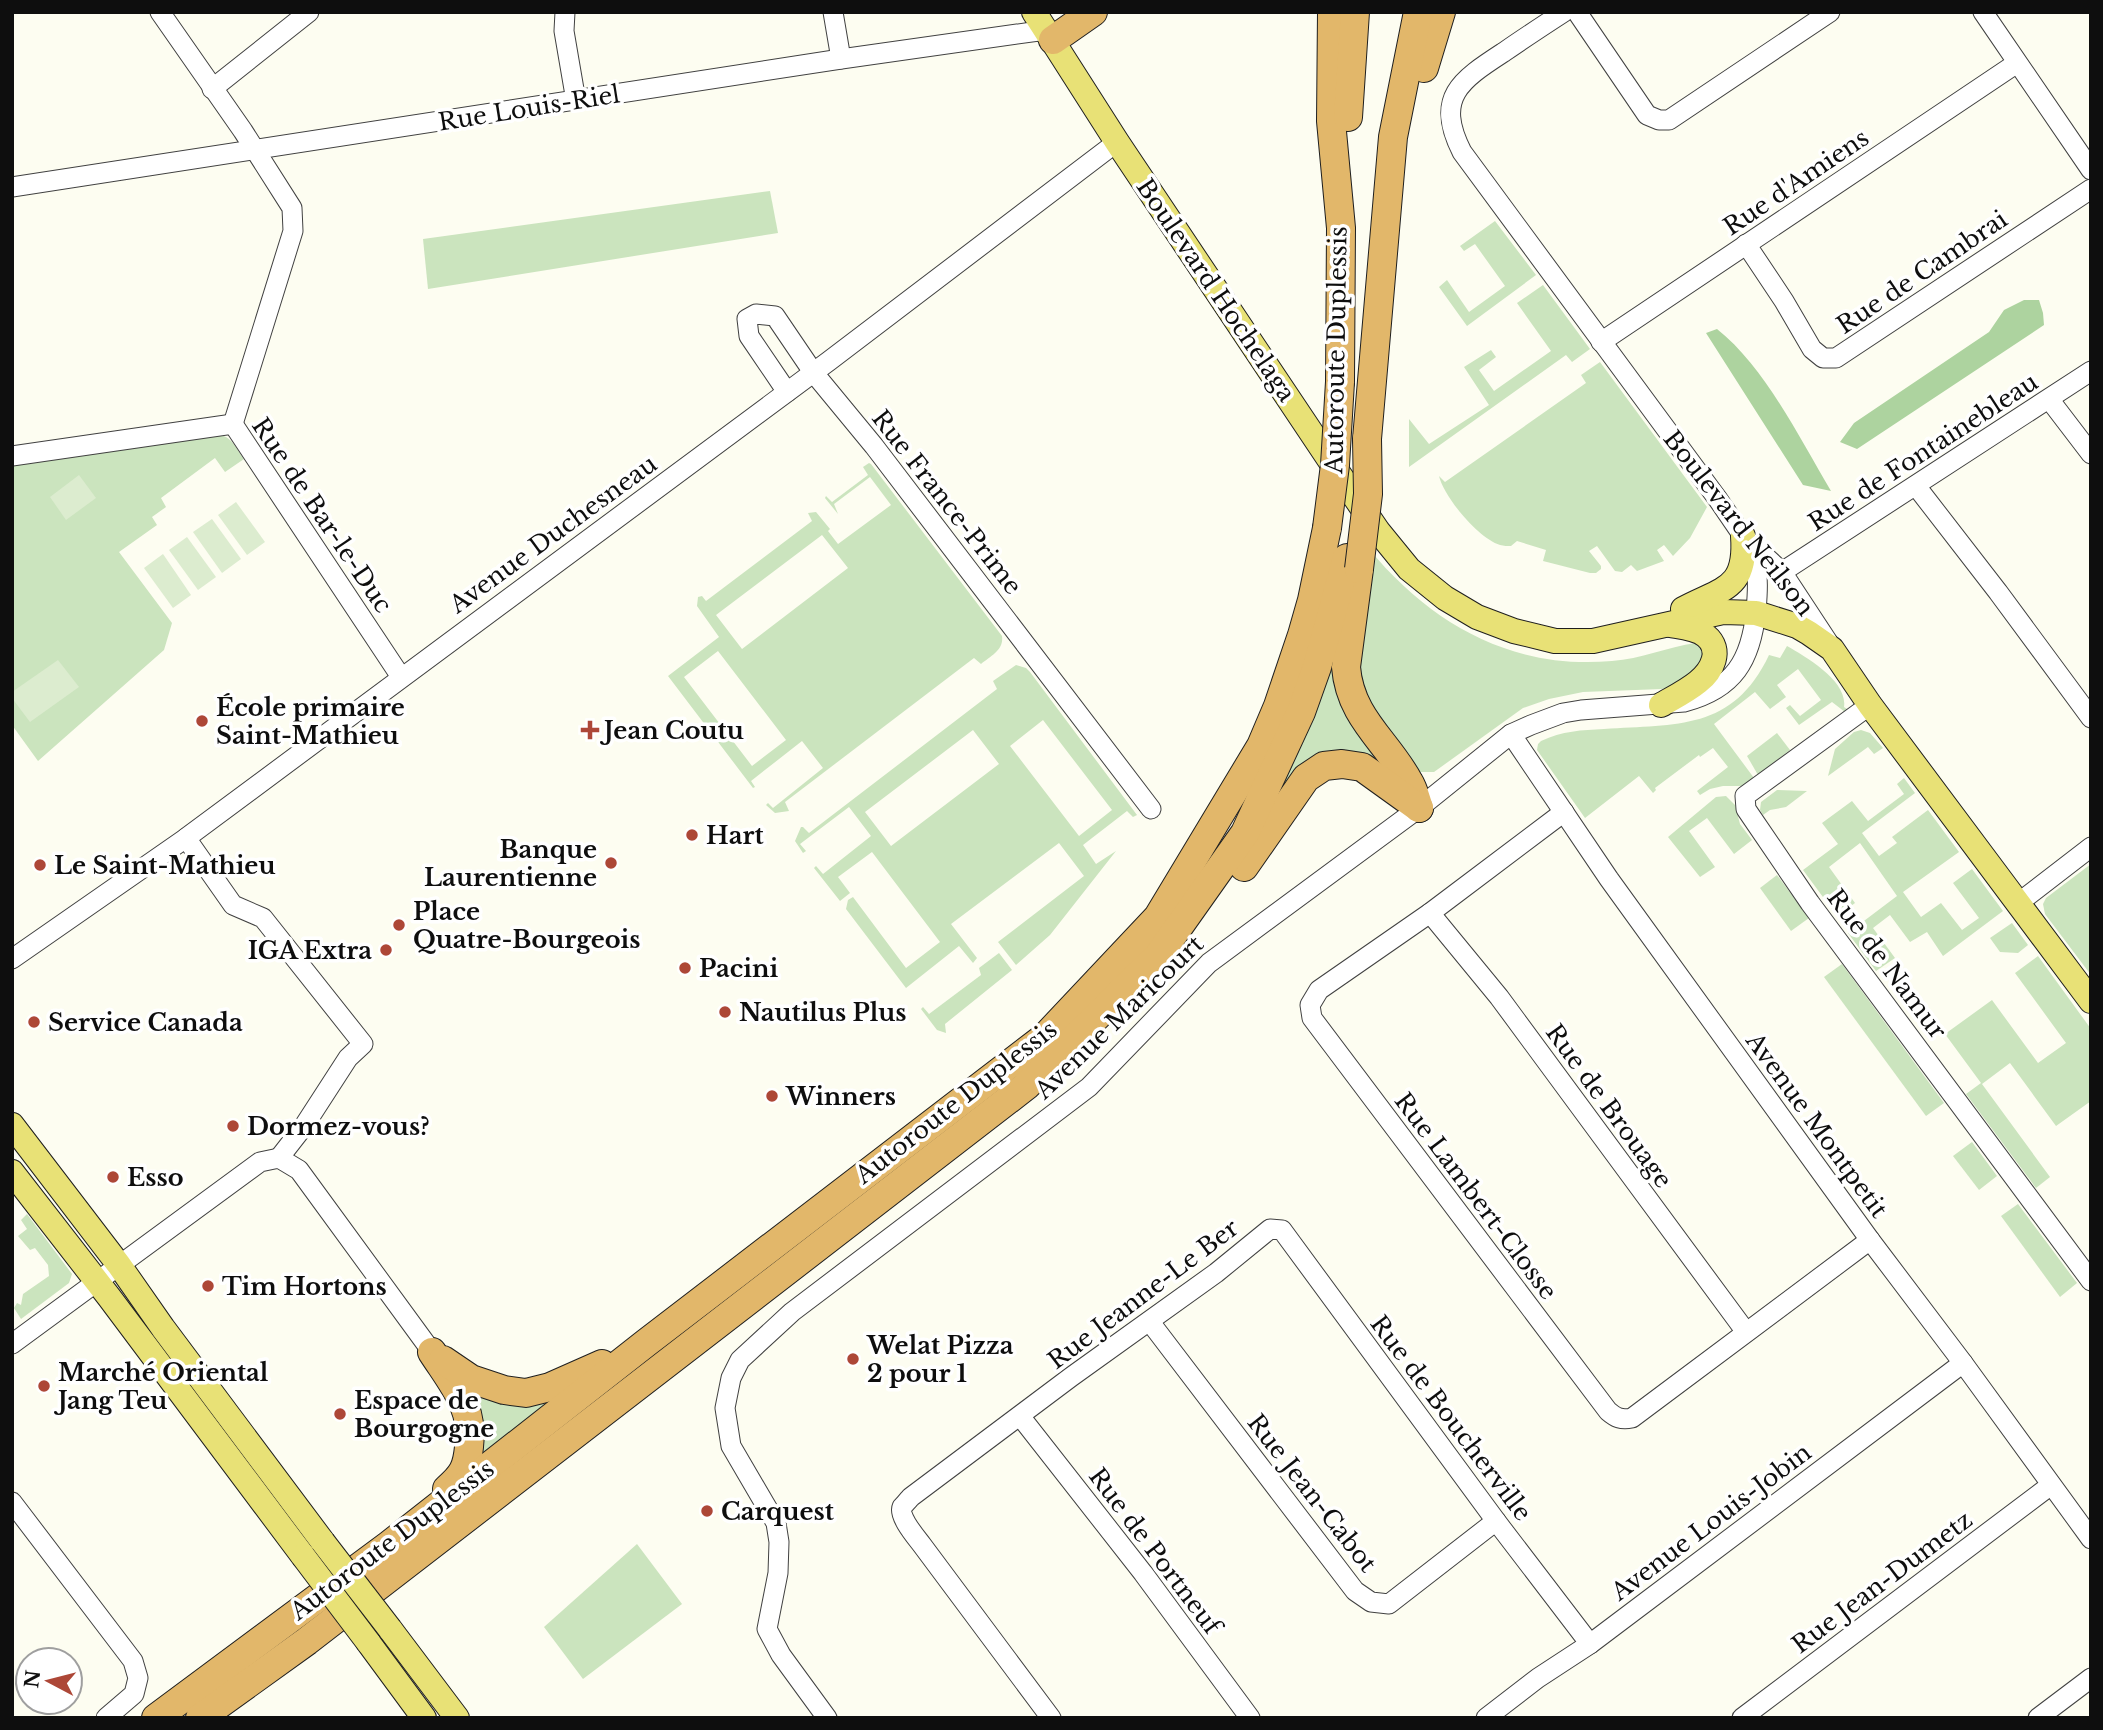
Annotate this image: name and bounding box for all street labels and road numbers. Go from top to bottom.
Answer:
street label: Rue Louis-Riel [436,79,622,137]
street label: Rue d'Amiens [1718,123,1874,241]
street label: Boulevard Hochelaga [1131,173,1302,408]
street label: Rue de Cambrai [1831,204,2013,340]
street label: Autoroute Duplessis [1319,226,1353,475]
street label: Rue de Fontainebleau [1803,367,2043,537]
street label: Rue France-Prime [866,404,1028,600]
street label: Rue de Bar-le-Duc [246,412,398,618]
street label: Boulevard Neilson [1658,425,1820,621]
street label: Avenue Duchesneau [443,449,662,620]
street label: Rue de Namur [1821,883,1953,1045]
street label: Avenue Maricourt [1028,929,1209,1105]
street label: Autoroute Duplessis [849,1014,1063,1190]
street label: Rue de Brouage [1540,1019,1678,1193]
street label: Avenue Montpetit [1740,1026,1894,1223]
street label: Rue Lambert-Closse [1389,1087,1563,1305]
street label: Rue Jeanne-Le Ber [1042,1213,1244,1375]
street label: Rue de Boucherville [1364,1310,1538,1526]
street label: Rue Jean-Cabot [1241,1408,1383,1578]
street label: Avenue Louis-Jobin [1605,1437,1817,1607]
street label: Autoroute Duplessis [284,1454,500,1627]
street label: Rue de Portneuf [1083,1462,1229,1642]
street label: Rue Jean-Dumetz [1786,1505,1978,1659]

